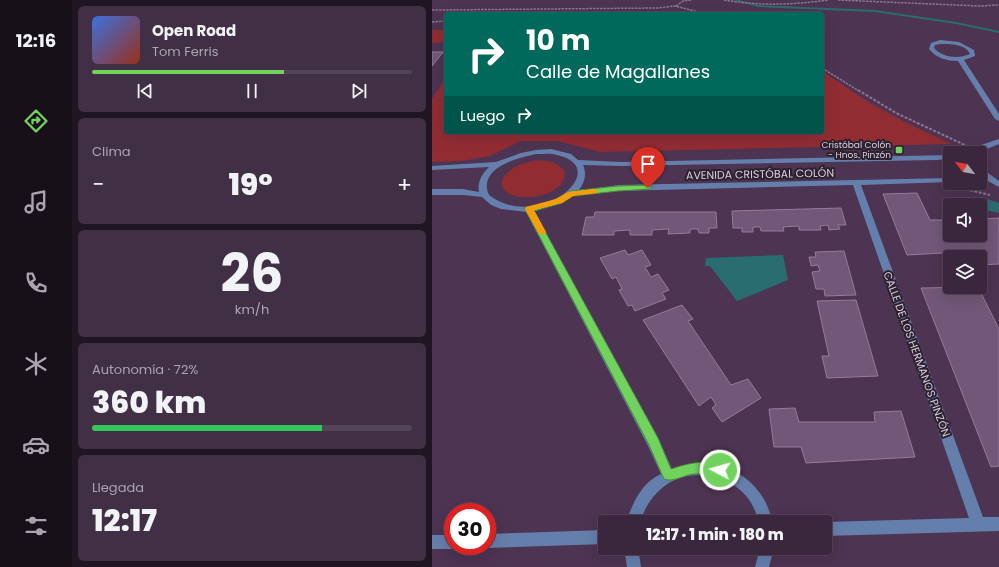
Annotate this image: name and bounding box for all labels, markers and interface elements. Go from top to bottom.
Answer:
text: Open Road [152,20,236,41]
text: 10 m [526,21,590,60]
text: 12:16 [16,28,56,53]
icon: right [460,28,512,80]
text: Tom Ferris [152,42,219,61]
text: Calle de Magallanes [526,59,710,84]
icon: previous [134,80,156,102]
icon: pause [241,80,263,102]
icon: next [348,80,370,102]
icon: right [513,104,535,126]
text: Luego [460,105,505,126]
icon: directions [22,107,50,135]
place label: Cristóbal Colón - Hnos. Pinzón [822,139,891,161]
text: Clima [92,142,131,161]
marker: Cristóbal Colón - Hnos. Pinzón [894,145,904,155]
north arrow [943,146,987,190]
map controls [943,146,987,294]
pin [631,147,665,188]
icon: arrive [637,153,659,175]
text: 19° [228,163,273,206]
street label: AVENIDA CRISTÓBAL COLÓN [686,165,834,183]
text: − [92,169,104,200]
text: + [397,169,412,200]
icon: music [22,188,50,216]
button: sound [943,198,987,242]
text: 26 [221,237,283,310]
button: layers [943,250,987,294]
icon: phone [22,269,50,297]
street label: CALLE DE LOS HERMANOS PINZÓN [880,269,954,439]
text: km/h [235,300,269,319]
icon: climate [22,350,50,378]
text: Autonomía · 72% [92,360,198,379]
text: 360 km [92,381,206,424]
icon: car [22,431,50,459]
position arrow [699,449,741,491]
text: Llegada [92,478,144,497]
text: 12:17 [92,499,157,542]
speed limit sign: 30 [444,503,496,555]
icon: filters [22,512,50,540]
text: 12:17 · 1 min · 180 m [646,524,784,545]

